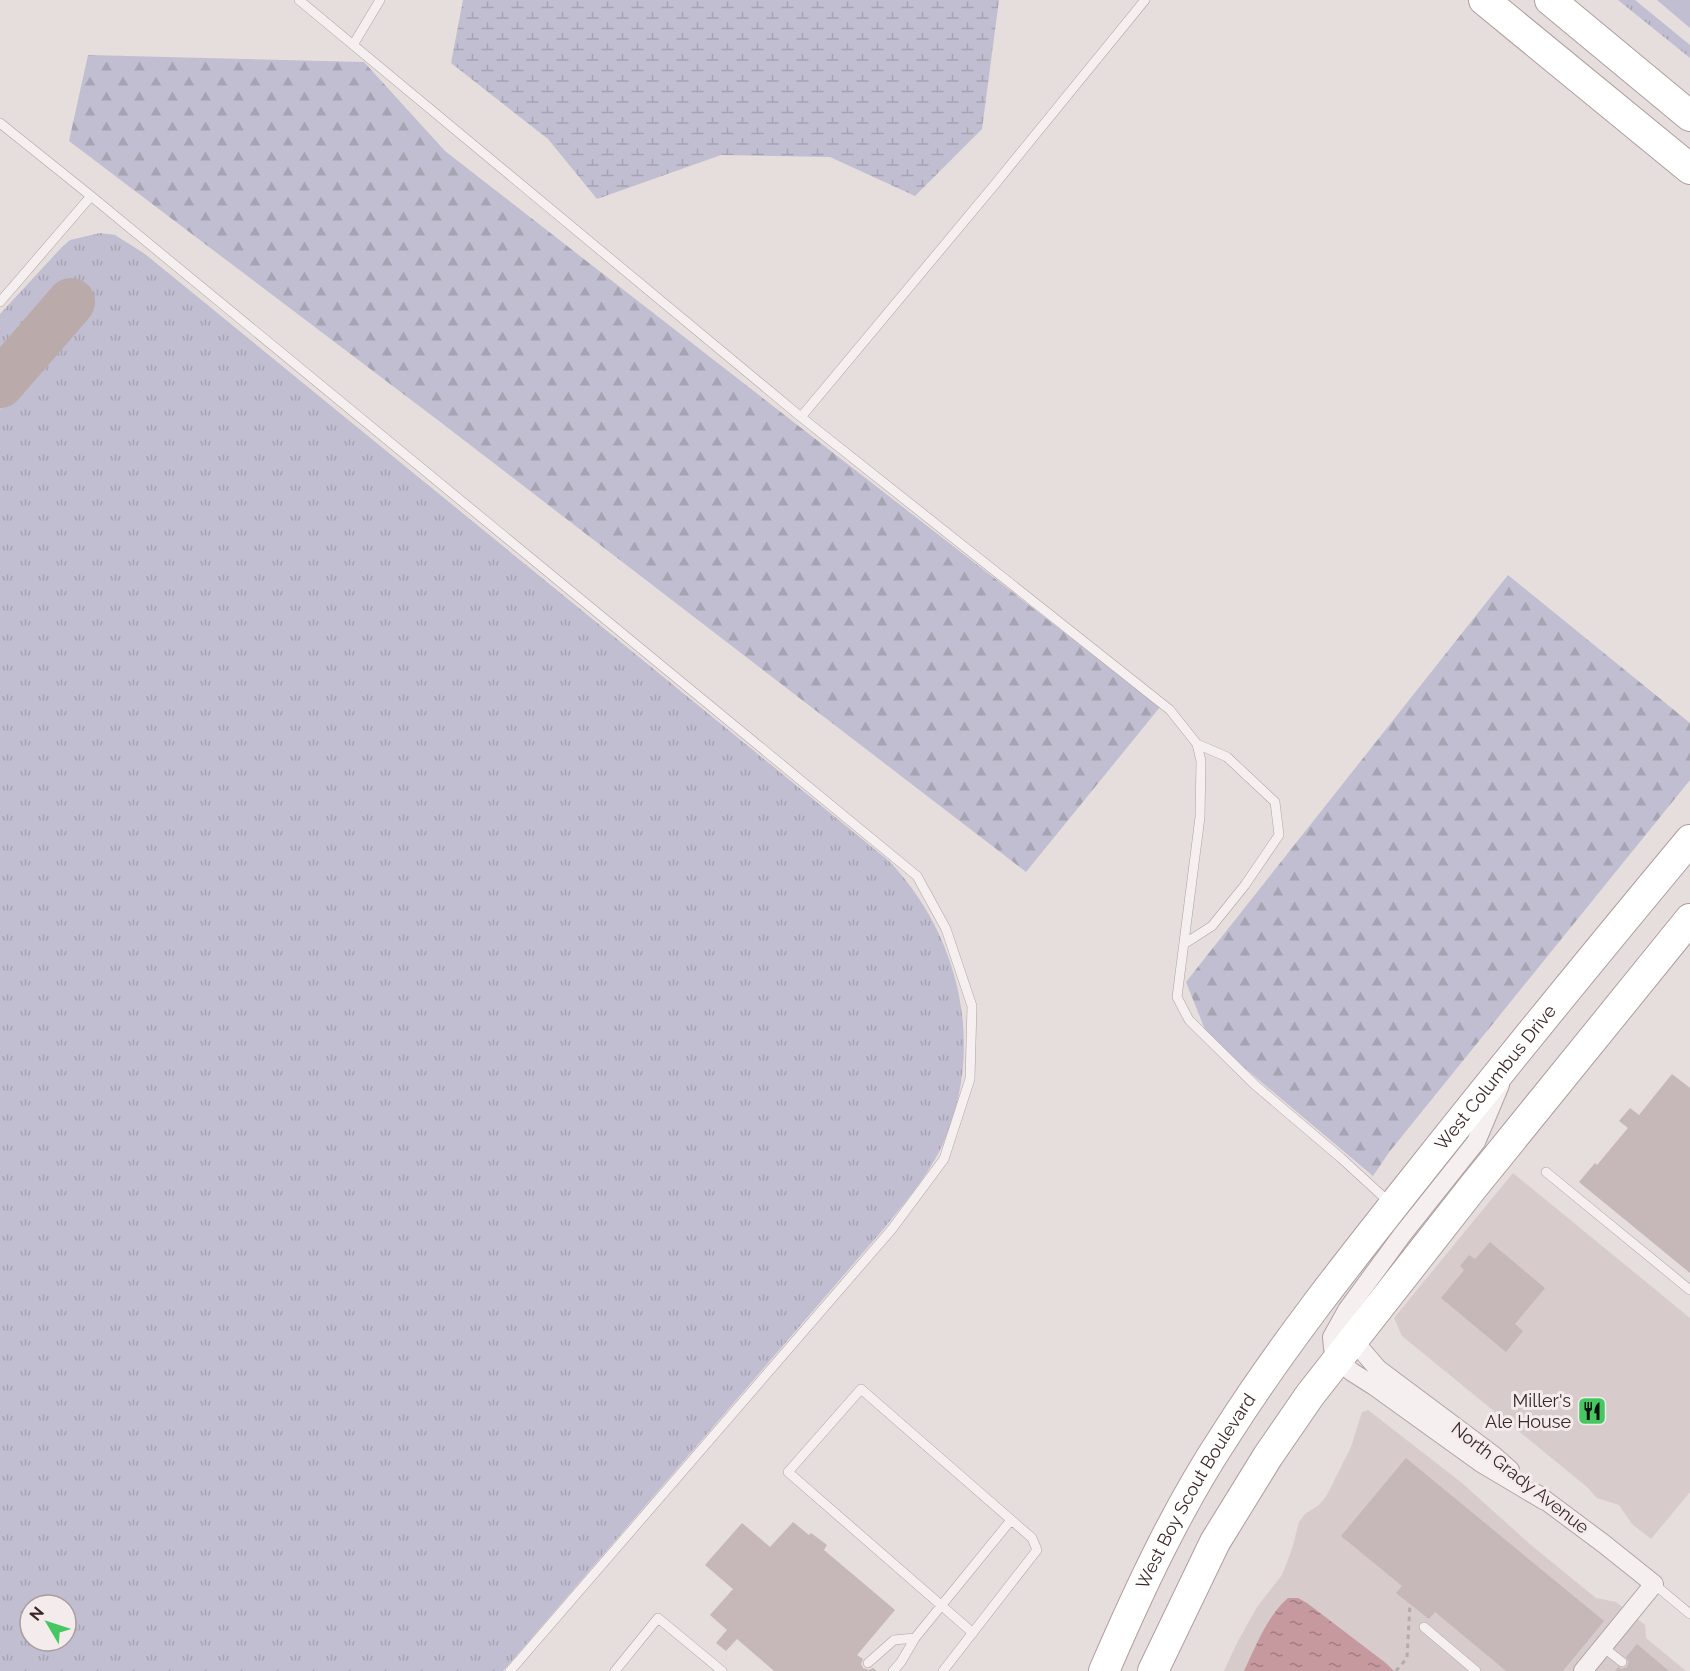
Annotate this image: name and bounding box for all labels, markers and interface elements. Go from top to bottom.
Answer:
street label: West Columbus Drive [1430,1000,1560,1154]
street label: West Boy Scout Boulevard [1131,1389,1260,1592]
place label: Miller's Ale House [1485,1390,1571,1432]
restaurant icon: Miller's Ale House [1576,1395,1608,1427]
street label: North Grady Avenue [1447,1417,1594,1538]
north arrow [18,1593,78,1653]
text: N [26,1603,48,1625]

